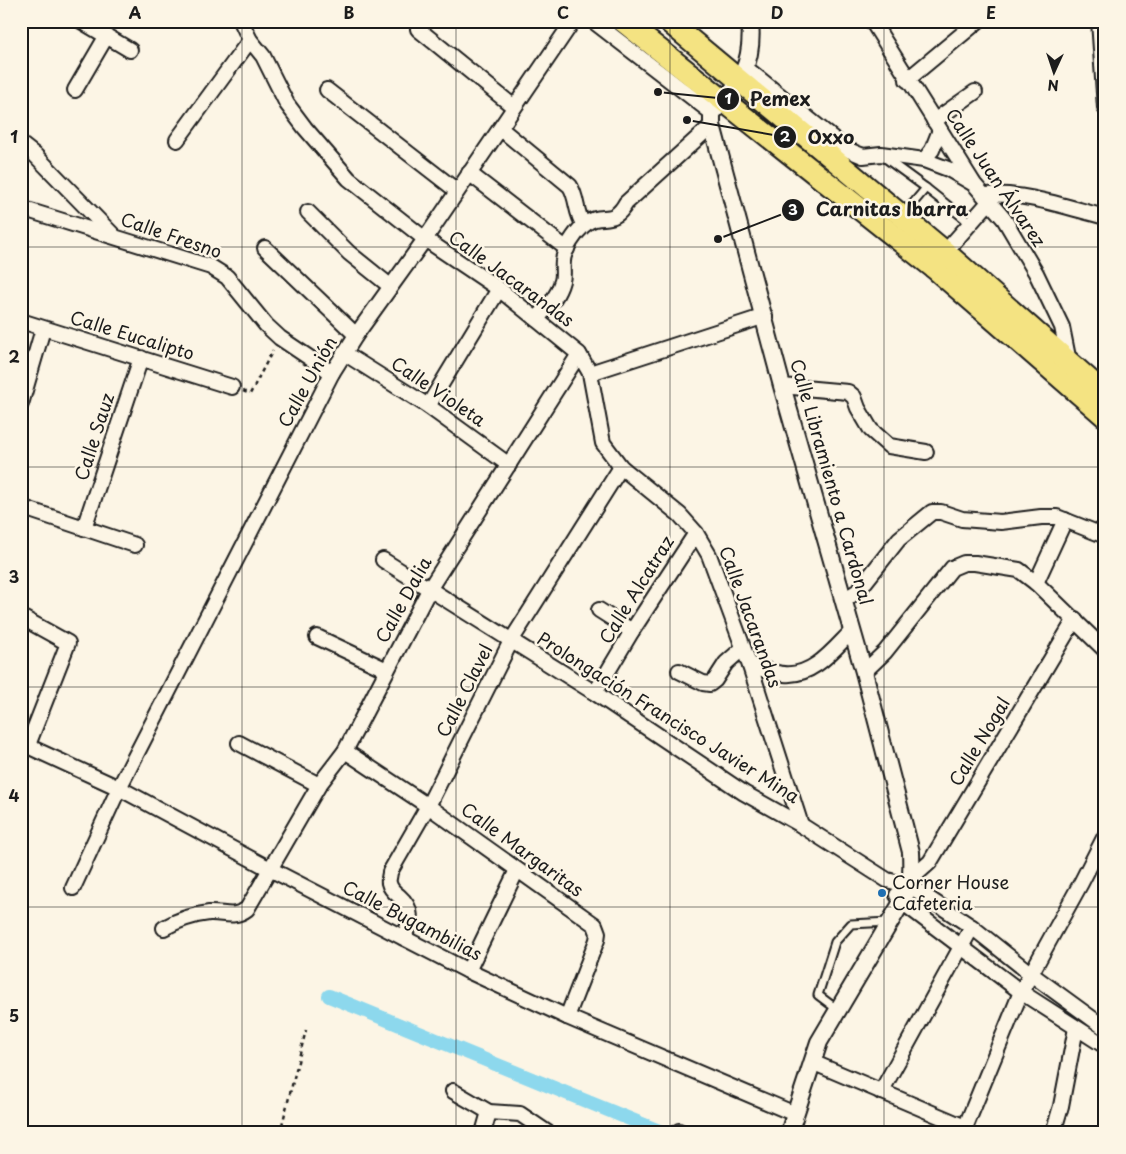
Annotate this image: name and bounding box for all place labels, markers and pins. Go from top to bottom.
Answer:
callout: Pemex [715,82,821,116]
callout: Oxxo [773,120,865,154]
callout: Carnitas Ibarra [780,193,979,227]
place label: Corner House Cafeteria [892,868,1009,916]
marker: Corner House Cafeteria [876,887,888,899]

